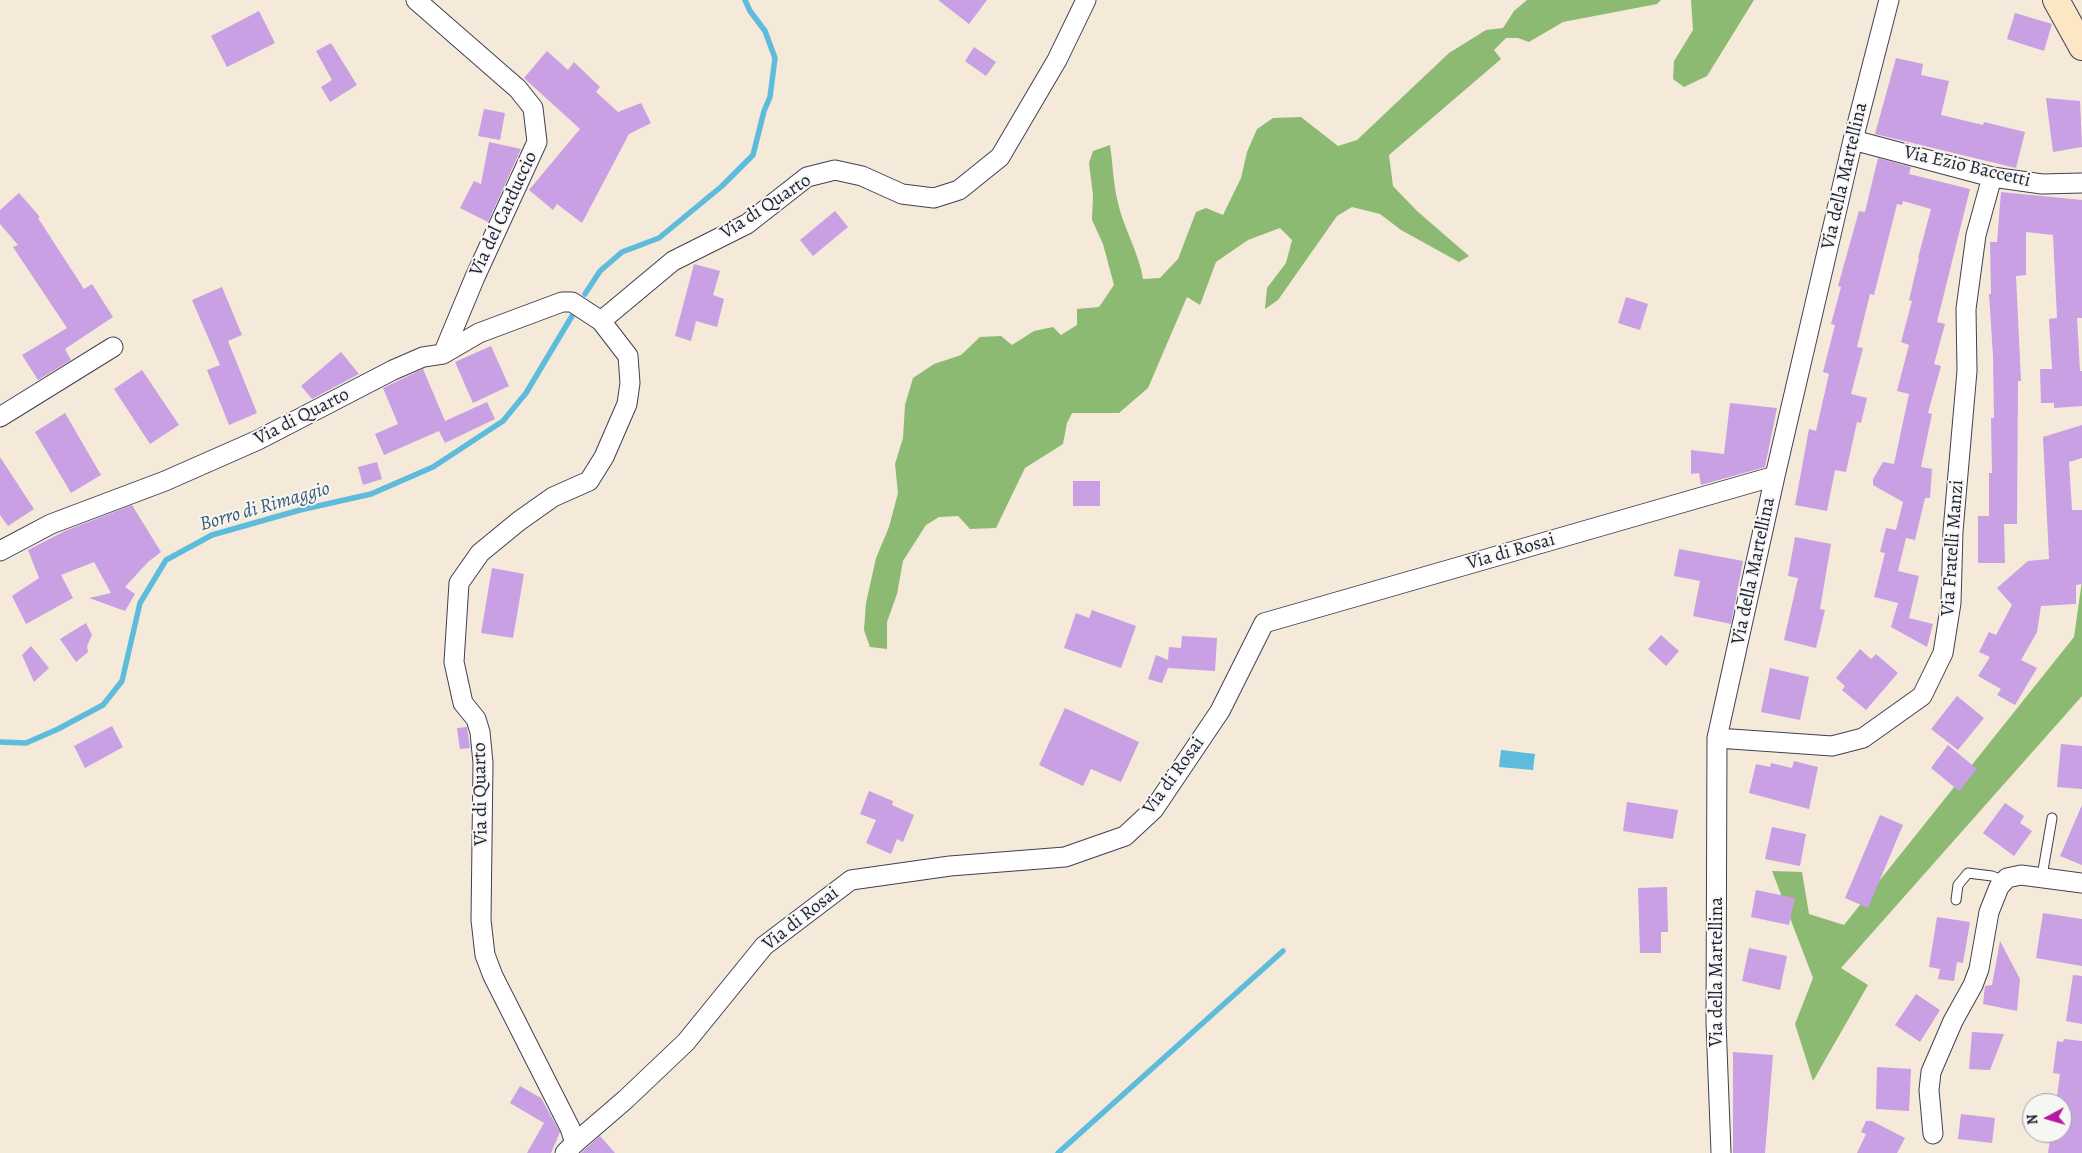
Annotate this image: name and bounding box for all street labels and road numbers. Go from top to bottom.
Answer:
street label: Via della Martellina [1817,100,1873,252]
street label: Via Ezio Baccetti [1902,141,2032,193]
street label: Via del Carduccio [465,148,543,280]
street label: Via di Quarto [716,169,816,245]
street label: Via di Quarto [251,383,353,451]
street label: Via Fratelli Manzi [1937,479,1969,617]
street label: Via della Martellina [1727,495,1781,647]
street label: Via di Rosai [1464,529,1558,575]
street label: Via di Rosai [1138,733,1210,819]
street label: Via di Quarto [469,742,493,846]
street label: Via di Rosai [758,882,844,956]
street label: Via della Martellina [1706,897,1728,1047]

